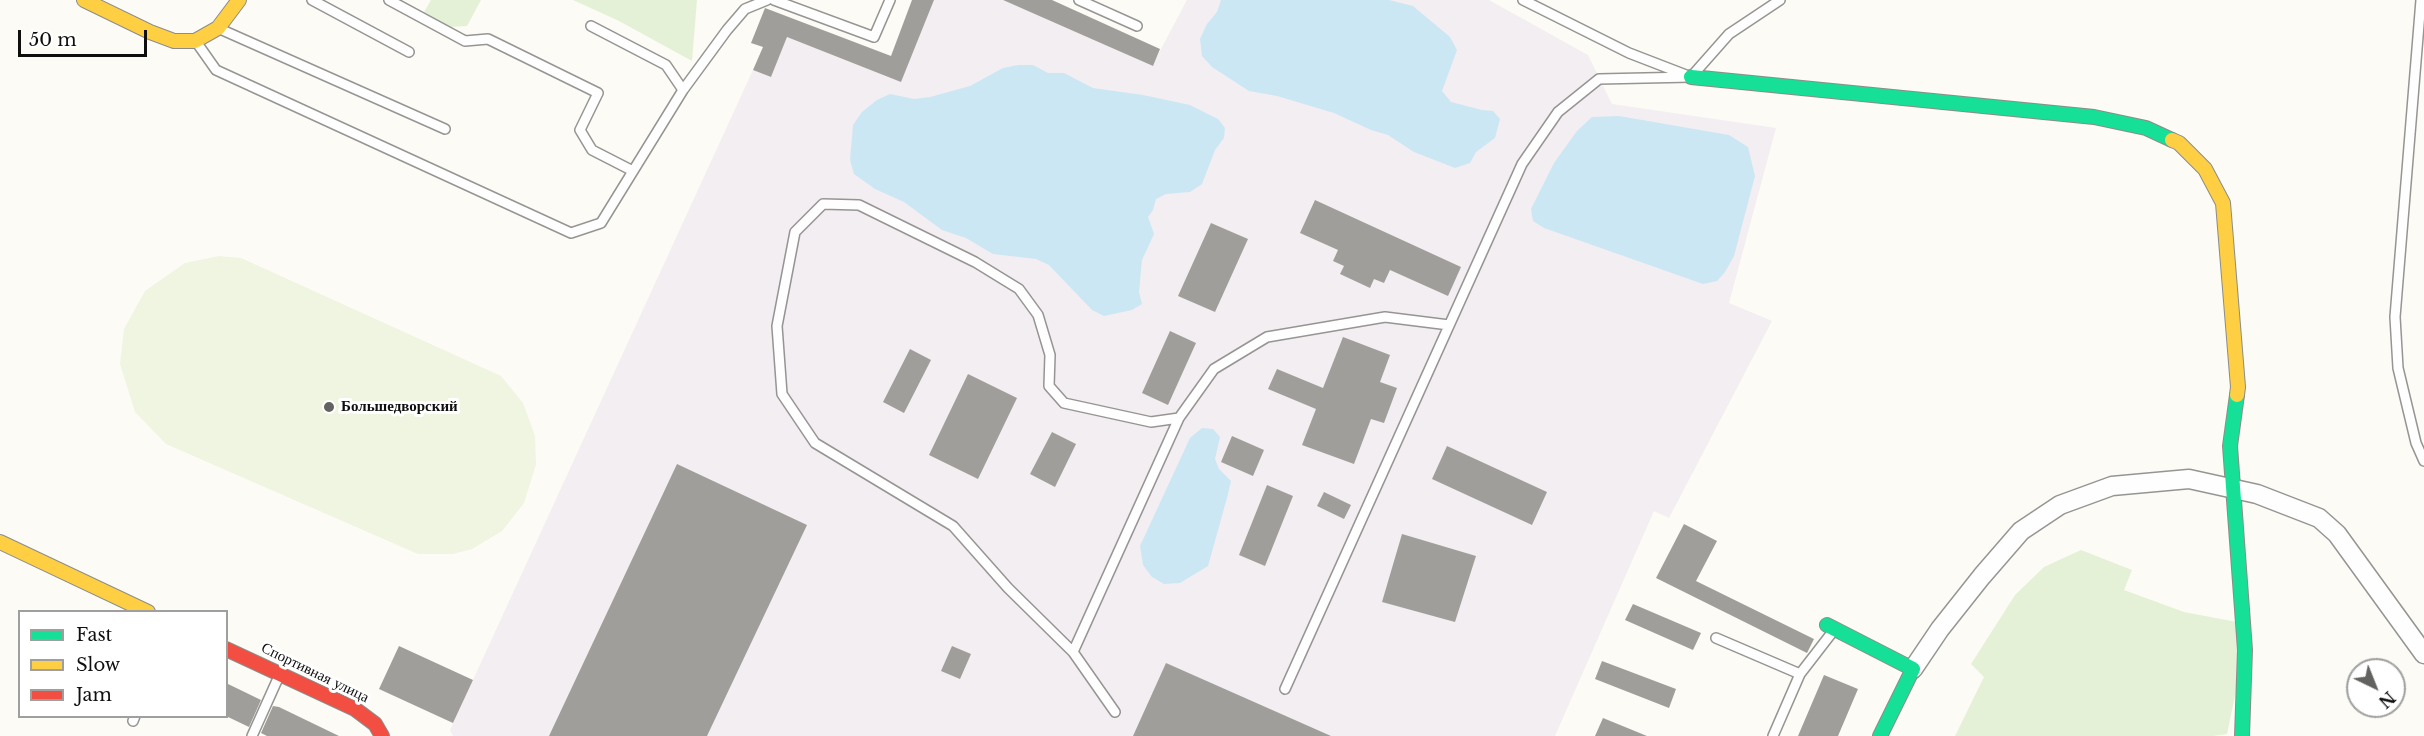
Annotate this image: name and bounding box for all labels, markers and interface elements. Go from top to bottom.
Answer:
scale bar [21,18,150,56]
text: 50 m [29,29,77,51]
place label: Большедворский [341,398,458,416]
marker: Большедворский [322,400,336,414]
legend [18,610,228,718]
text: Fast [76,624,112,646]
street label: Спортивная улица [258,639,372,707]
text: Slow [76,654,120,676]
north arrow [2346,658,2406,718]
text: Jam [76,684,112,706]
text: N [2375,687,2399,712]

